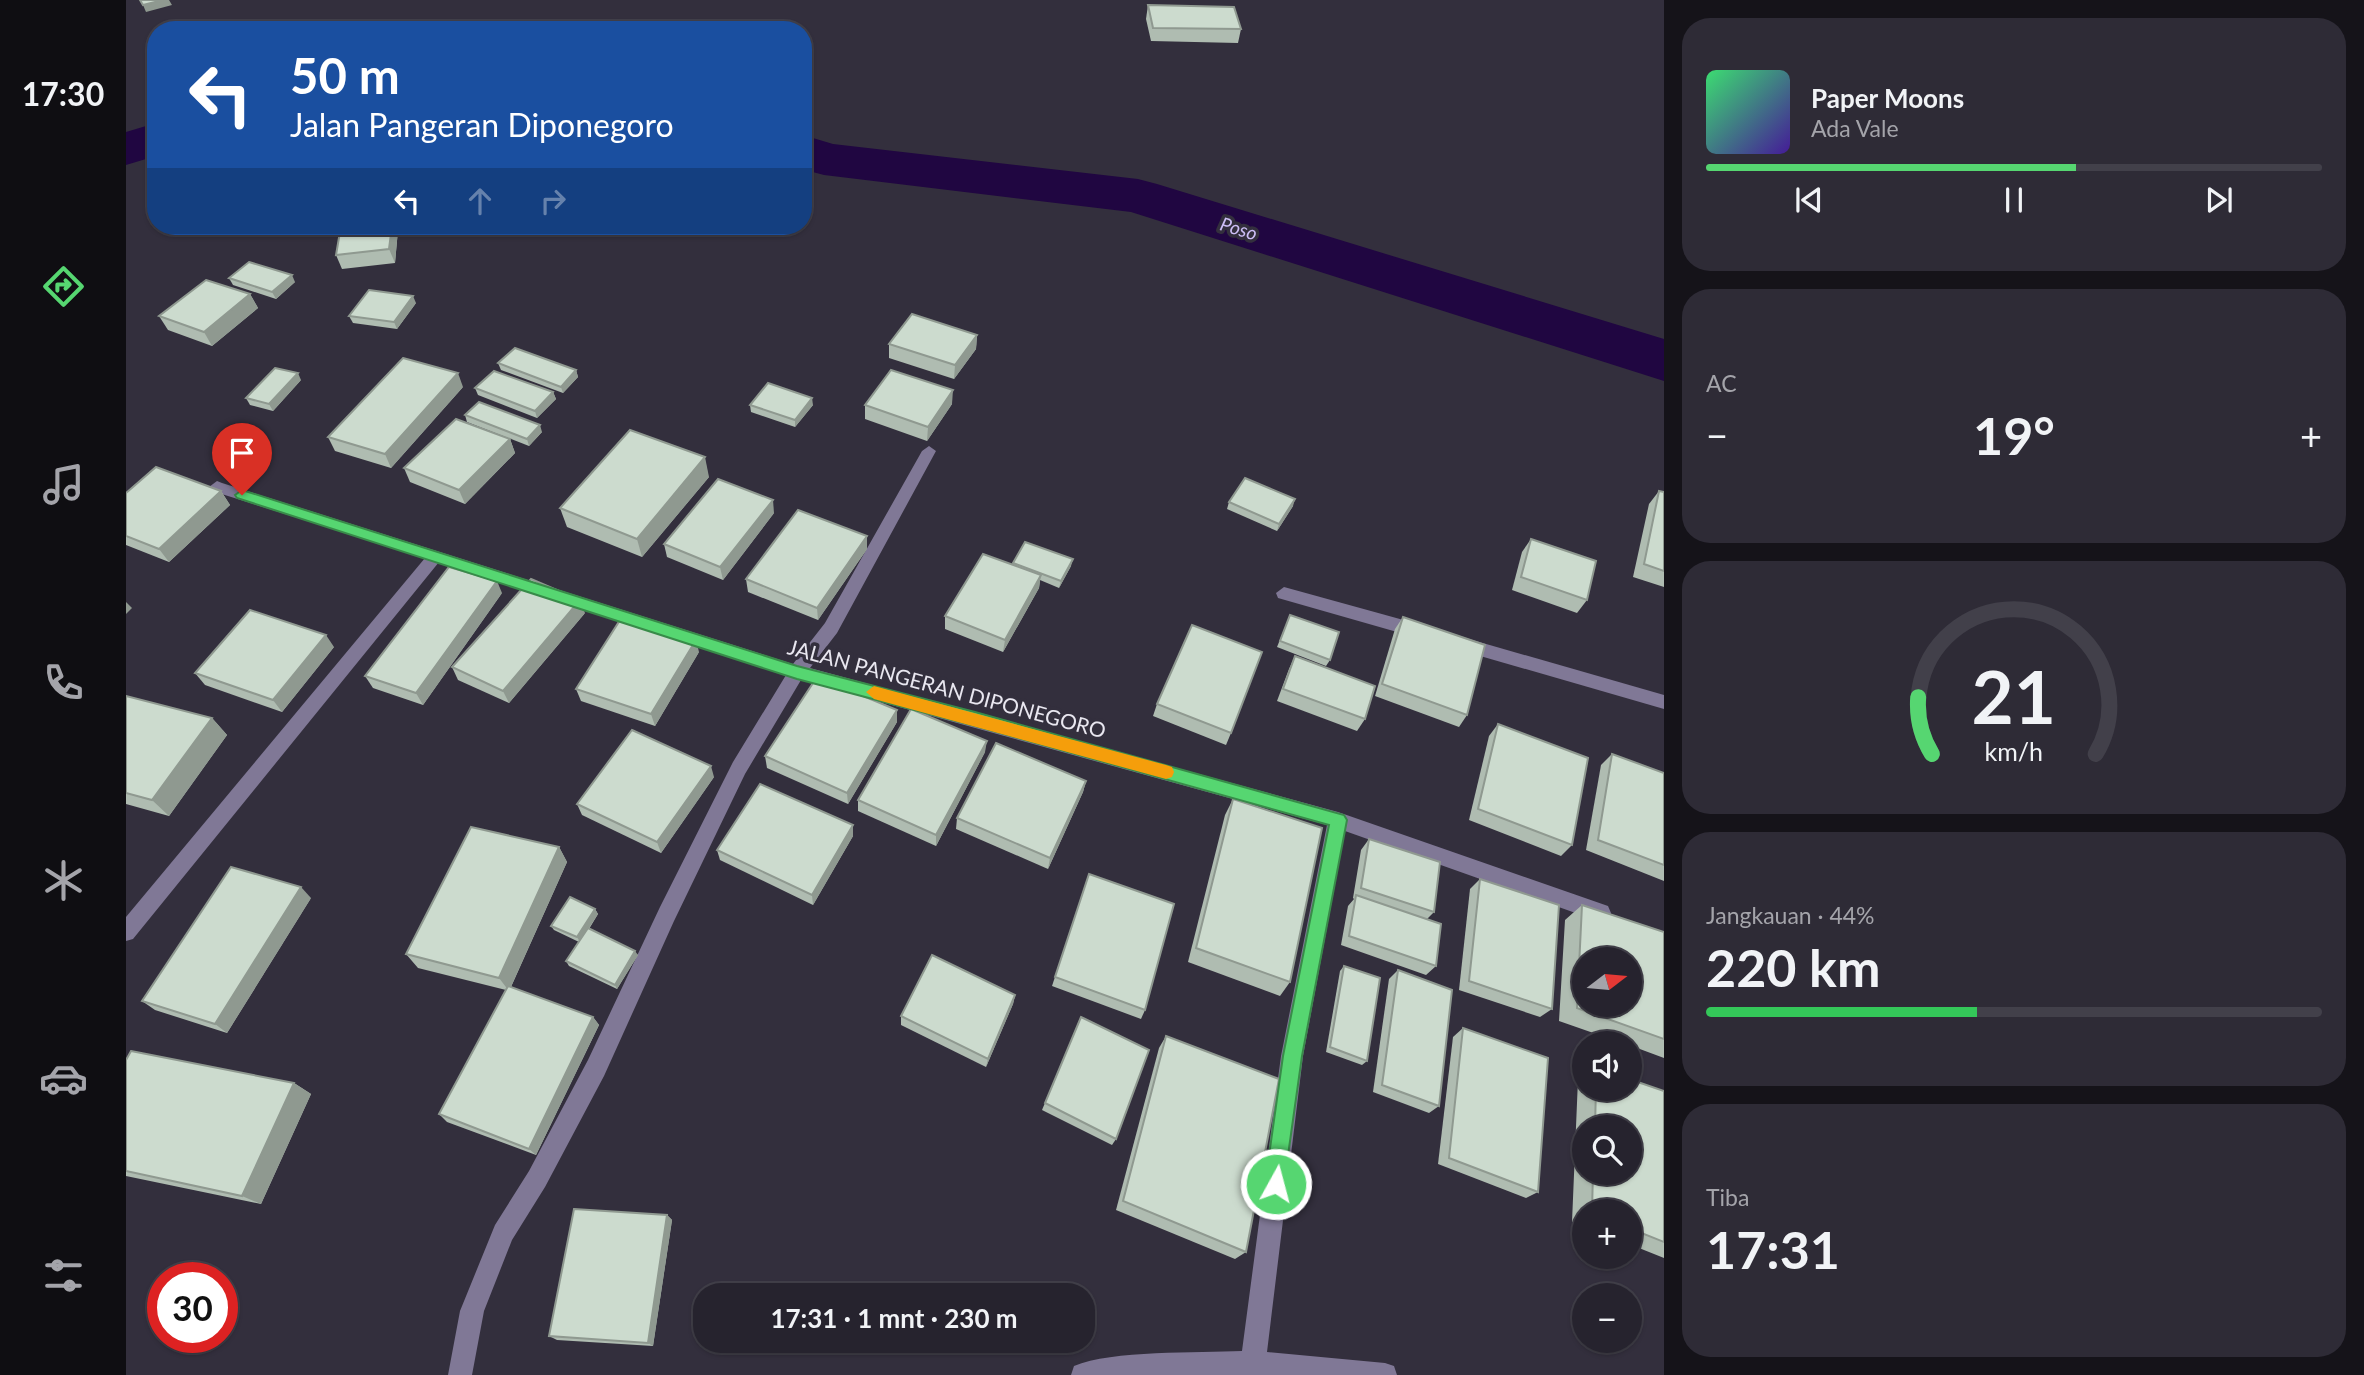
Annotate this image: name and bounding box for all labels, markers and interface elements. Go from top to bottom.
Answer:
text: 50 m [290,46,400,104]
icon: left [175,49,266,140]
text: 17:30 [22,74,104,113]
text: Paper Moons [1811,82,1964,114]
text: Jalan Pangeran Diponegoro [290,105,674,144]
text: Ada Vale [1811,114,1899,142]
icon: previous [1790,181,1828,219]
icon: pause [1995,181,2033,219]
icon: next [2200,181,2238,219]
icon: left [388,182,426,220]
icon: ahead [461,182,499,220]
icon: right [534,182,572,220]
water label: Poso [1218,212,1260,245]
icon: directions [39,262,88,311]
text: AC [1706,369,1737,397]
text: 19° [1973,404,2055,466]
text: − [1706,412,1728,458]
text: + [2300,412,2322,458]
pin [212,423,272,495]
icon: arrive [223,434,261,472]
icon: music [39,460,88,509]
street label: JALAN PANGERAN DIPONEGORO [785,633,1109,743]
text: 21 [1972,652,2056,740]
icon: phone [39,658,88,707]
text: km/h [1985,735,2043,765]
icon: climate [39,856,88,905]
text: Jangkauan · 44% [1706,901,1875,929]
text: 220 km [1706,936,1880,998]
north arrow [1572,947,1642,1017]
map controls [1572,947,1642,1353]
button: sound [1572,1031,1642,1101]
icon: car [39,1054,88,1103]
button: search [1572,1115,1642,1185]
position arrow [1239,1147,1313,1221]
text: Tiba [1706,1183,1749,1211]
button: + [1572,1199,1642,1269]
text: 17:31 [1706,1218,1840,1280]
icon: filters [39,1251,88,1300]
speed limit sign: 30 [147,1262,238,1353]
button: − [1572,1283,1642,1353]
text: 17:31 · 1 mnt · 230 m [770,1302,1018,1334]

